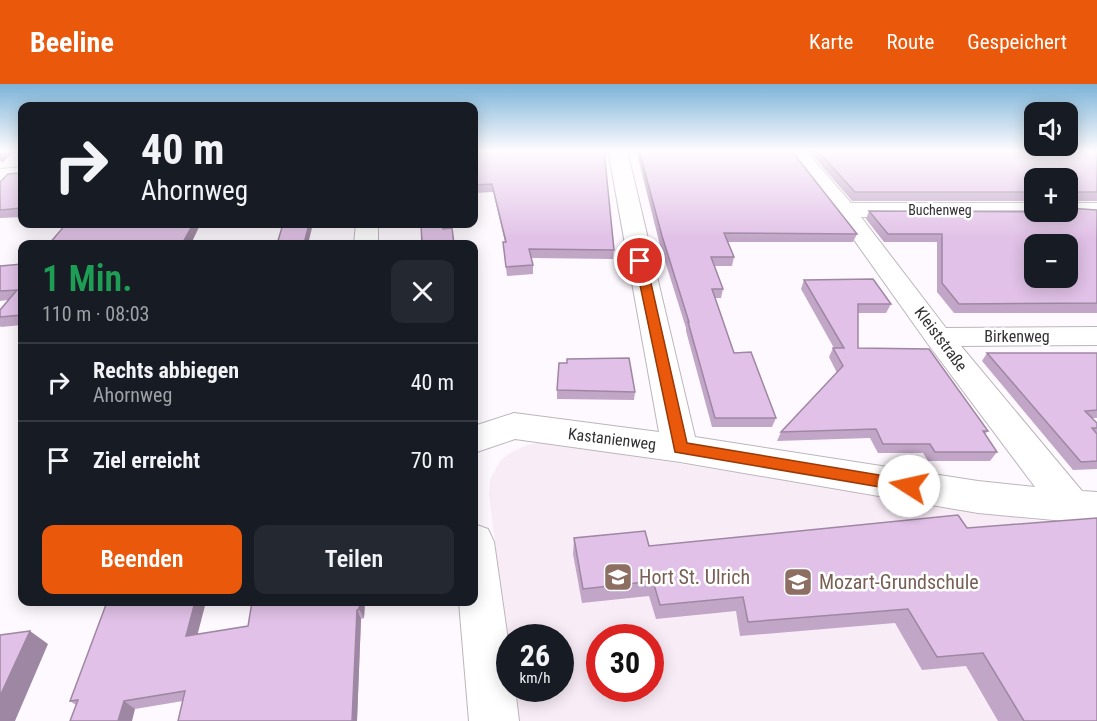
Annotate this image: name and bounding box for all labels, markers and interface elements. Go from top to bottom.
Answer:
text: Beeline [30,26,114,59]
text: Karte [809,30,853,54]
text: Route [886,30,934,54]
text: Gespeichert [967,30,1067,54]
map controls [1024,102,1078,288]
button: sound [1024,102,1078,156]
text: 40 m [141,125,224,174]
icon: right [42,126,120,204]
button: + [1024,168,1078,222]
text: Ahornweg [141,175,248,207]
street label: Buchenweg [908,202,972,218]
button: − [1024,234,1078,288]
pin [614,235,665,286]
icon: arrive [623,244,656,277]
text: 1 Min. [42,258,132,300]
button: close [391,260,454,323]
text: 110 m · 08:03 [42,302,149,326]
street label: Kleiststraße [911,303,971,375]
street label: Birkenweg [984,327,1050,346]
text: Rechts abbiegen [93,358,239,383]
icon: right [42,366,75,399]
text: 40 m [411,370,454,395]
text: Ahornweg [93,383,172,407]
street label: Kastanienweg [567,424,657,454]
icon: arrive [42,444,75,477]
text: Ziel erreicht [93,448,200,473]
text: 70 m [411,448,454,473]
position arrow [877,454,941,518]
button: Beenden [42,525,242,594]
button: Teilen [254,525,454,594]
school or university icon: Hort St. Ulrich [602,561,634,593]
place label: Hort St. Ulrich [639,565,750,589]
school or university icon: Mozart-Grundschule [782,566,814,598]
place label: Mozart-Grundschule [819,570,979,594]
speed limit sign: 30 [586,624,664,702]
text: 26 [520,638,550,673]
text: km/h [520,669,550,687]

